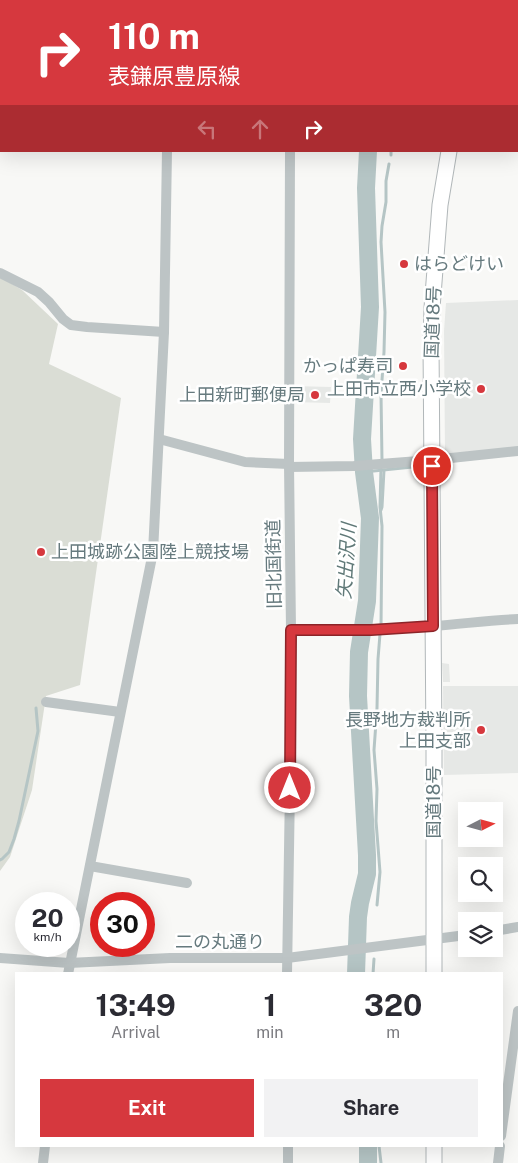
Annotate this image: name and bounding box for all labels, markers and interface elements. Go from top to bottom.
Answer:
text: 110 m [108,16,200,57]
icon: right [25,20,90,85]
text: 表鎌原豊原線 [108,63,240,89]
icon: left [193,115,221,143]
icon: ahead [246,115,274,143]
icon: right [299,115,327,143]
place label: はらどけい [414,253,504,274]
marker: はらどけい [398,258,410,270]
street label: 国道18号 [421,285,444,359]
place label: かっぱ寿司 [303,355,393,376]
marker: かっぱ寿司 [397,360,409,372]
place label: 上田市立西小学校 [327,378,471,399]
marker: 上田市立西小学校 [475,383,487,395]
place label: 上田新町郵便局 [179,384,305,405]
marker: 上田新町郵便局 [309,389,321,401]
pin [411,445,453,487]
icon: arrive [418,452,446,480]
street label: 旧北国街道 [262,519,285,609]
water label: 矢出沢川 [332,520,360,600]
place label: 上田城跡公園陸上競技場 [51,541,249,562]
marker: 上田城跡公園陸上競技場 [35,546,47,558]
place label: 長野地方裁判所 上田支部 [345,709,471,751]
marker: 長野地方裁判所 上田支部 [475,724,487,736]
position arrow [263,761,315,813]
street label: 国道18号 [423,766,444,838]
north arrow [458,802,502,848]
map controls [458,802,503,957]
button: search [458,857,503,902]
speed limit sign: 30 [90,892,155,957]
text: 20 [32,903,64,933]
button: layers [458,912,503,957]
text: km/h [33,930,62,944]
street label: 二の丸通り [175,931,265,952]
text: 13:49 [96,987,176,1023]
text: 1 [264,987,276,1023]
text: 320 [364,987,422,1023]
text: Arrival [111,1023,160,1042]
text: min [256,1023,284,1042]
text: m [386,1023,400,1042]
button: Exit [40,1079,254,1137]
button: Share [264,1079,478,1137]

